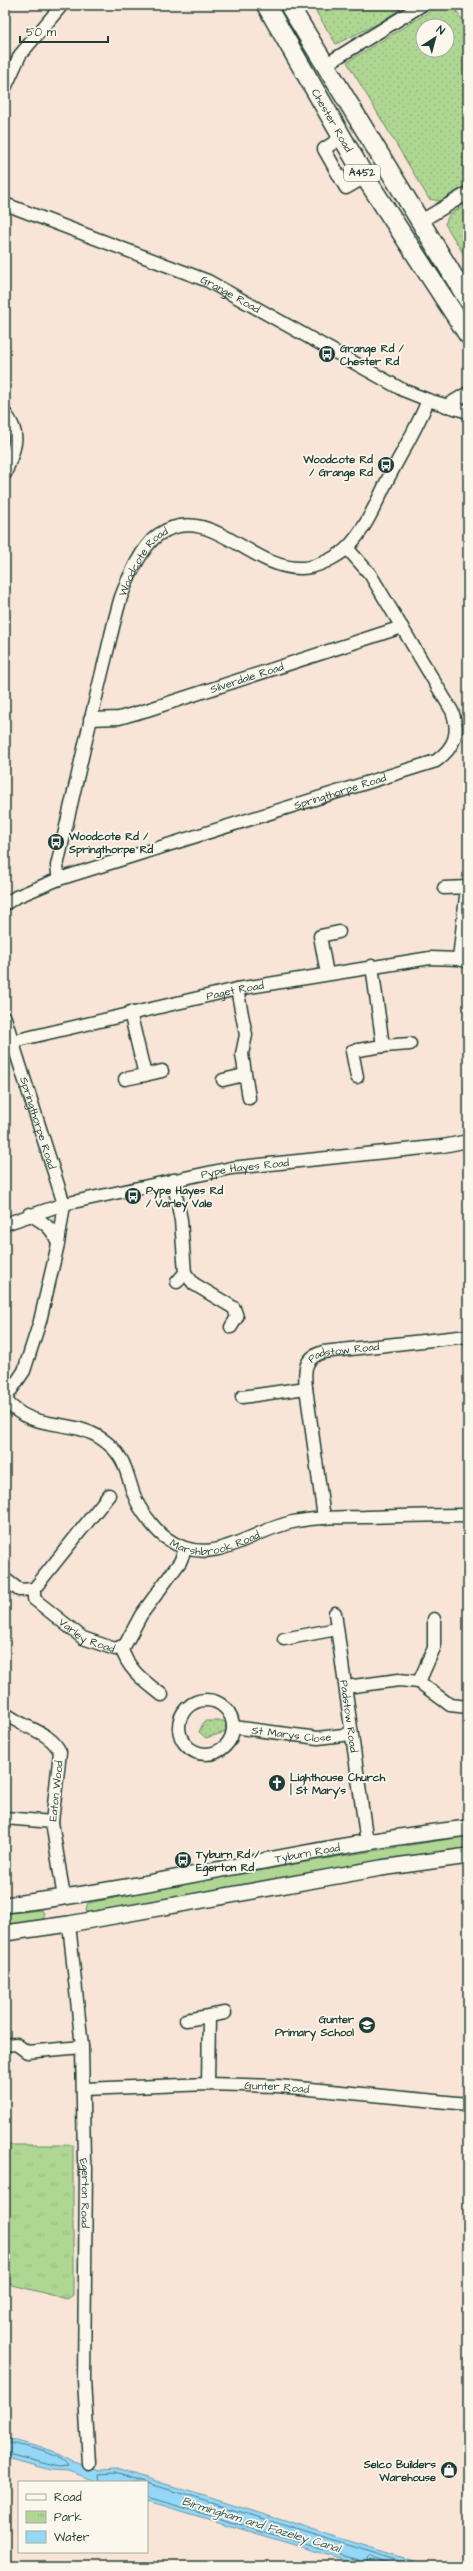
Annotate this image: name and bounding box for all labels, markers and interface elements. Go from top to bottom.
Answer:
scale bar [20,18,108,44]
north arrow [415,18,455,58]
text: N [433,22,448,38]
text: 50 m [26,24,57,41]
street label: Chester Road [308,86,357,155]
road number: A452 [344,165,380,181]
street label: Grange Road [199,271,263,316]
place label: Grange Rd / Chester Rd [340,341,404,369]
bus stop icon: Grange Rd / Chester Rd [317,344,337,364]
place label: Woodcote Rd / Grange Rd [302,452,373,482]
bus stop icon: Woodcote Rd / Grange Rd [376,455,396,475]
street label: Woodcote Road [114,523,171,598]
street label: Silverdale Road [208,658,286,697]
street label: Springthorpe Road [292,769,388,813]
place label: Woodcote Rd / Springthorpe Rd [68,829,154,859]
bus stop icon: Woodcote Rd / Springthorpe Rd [46,832,66,852]
street label: Paget Road [205,977,265,1003]
street label: Springthorpe Road [17,1075,60,1171]
street label: Pype Hayes Road [199,1154,290,1182]
place label: Pype Hayes Rd / Varley Vale [145,1183,224,1213]
bus stop icon: Pype Hayes Rd / Varley Vale [123,1186,143,1206]
street label: Padstow Road [304,1338,380,1366]
street label: Marshbrook Road [167,1527,262,1558]
street label: Varley Road [56,1614,117,1656]
street label: Padstow Road [337,1679,362,1754]
street label: St Marys Close [251,1722,332,1746]
street label: Eaton Wood [45,1760,67,1822]
place label: Lighthouse Church | St Mary's [290,1770,386,1800]
church icon: Lighthouse Church | St Mary's [267,1773,287,1793]
street label: Tyburn Road [274,1839,342,1866]
place label: Tyburn Rd / Egerton Rd [195,1847,260,1877]
bus stop icon: Tyburn Rd / Egerton Rd [173,1850,193,1870]
place label: Gunter Primary School [275,2012,355,2042]
school or university icon: Gunter Primary School [357,2015,377,2035]
street label: Gunter Road [244,2078,310,2096]
street label: Egerton Road [76,2156,94,2228]
place label: Selco Builders Warehouse [363,2457,436,2485]
shop icon: Selco Builders Warehouse [439,2460,459,2480]
legend [18,2481,148,2553]
text: Road [54,2489,82,2506]
water label: Birmingham and Fazeley Canal [179,2493,344,2559]
text: Park [54,2509,82,2526]
text: Water [54,2529,90,2546]

